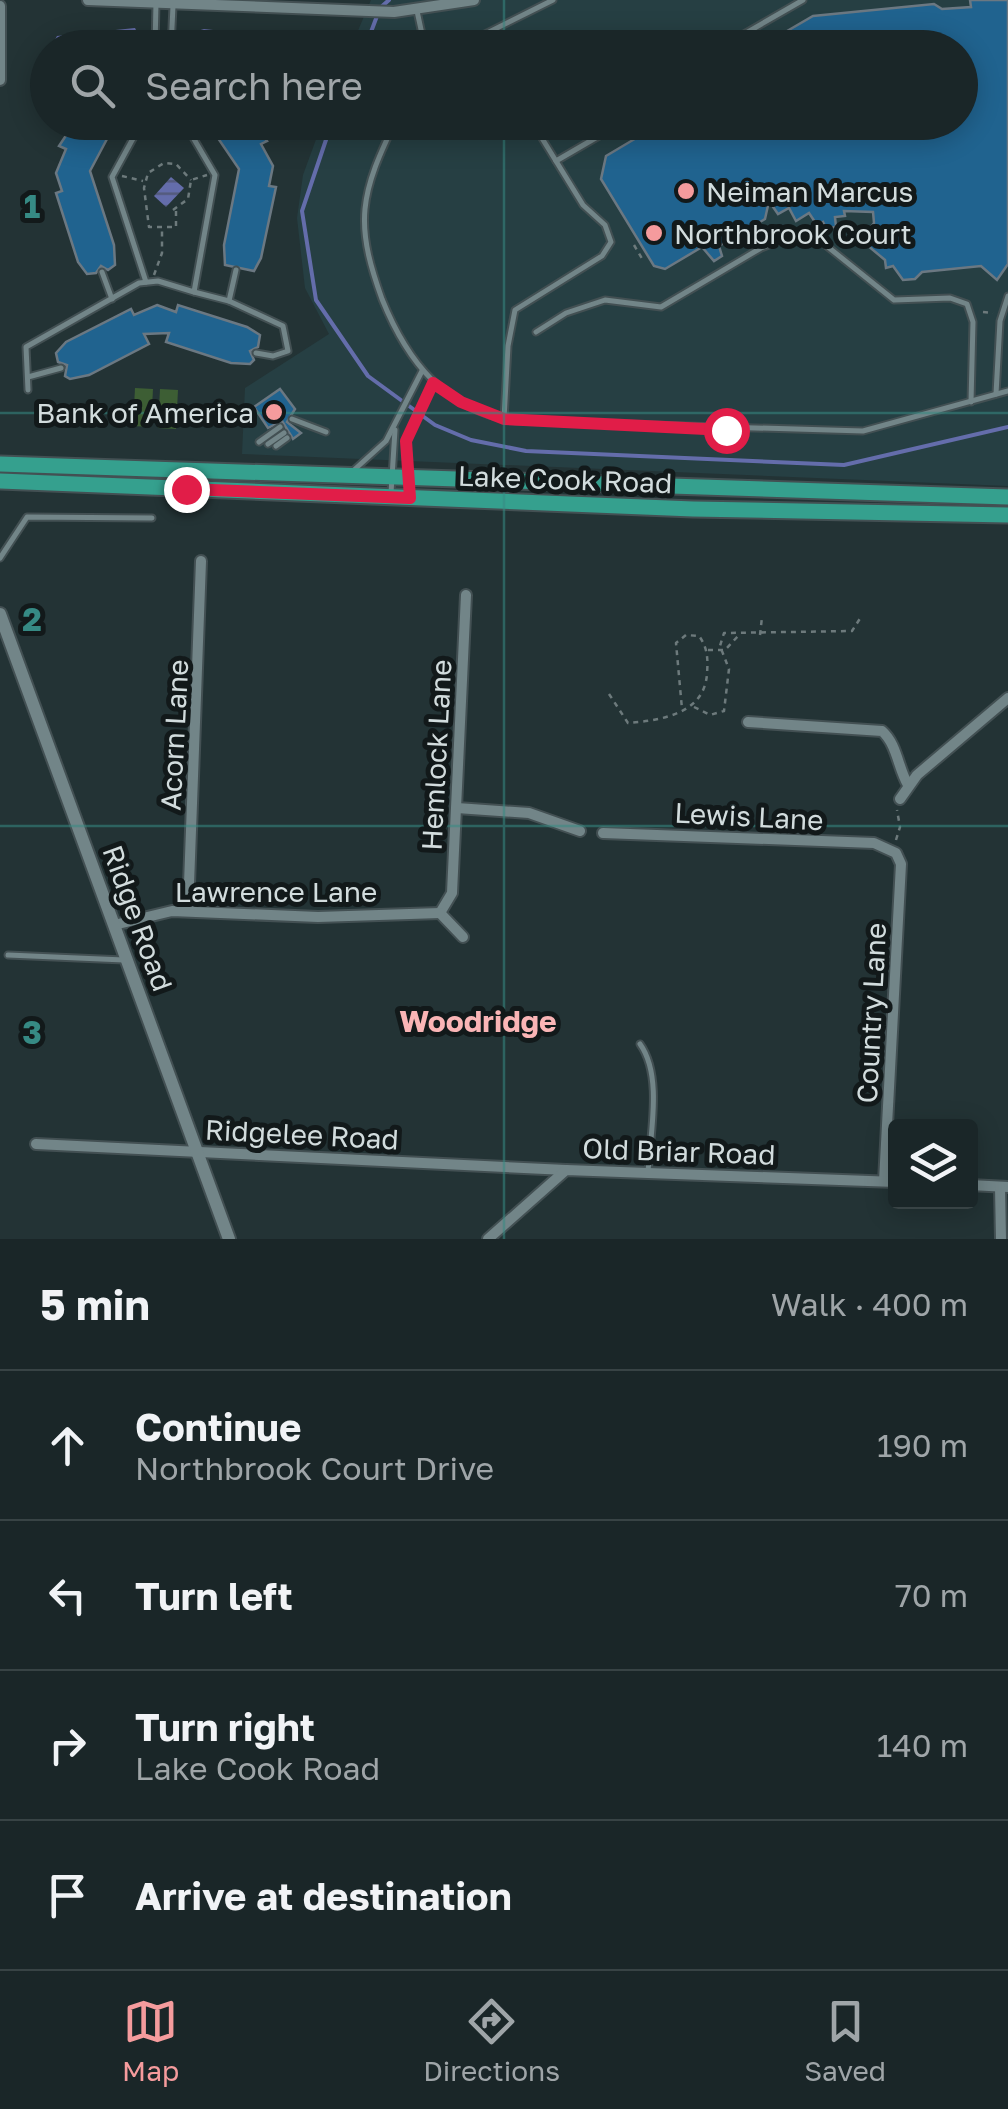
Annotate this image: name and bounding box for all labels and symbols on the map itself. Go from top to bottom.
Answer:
place label: Neiman Marcus [706,175,913,208]
marker: Neiman Marcus [675,180,697,202]
text: 1 [24,187,40,225]
place label: Northbrook Court [674,217,912,250]
marker: Northbrook Court [643,222,665,244]
place label: Bank of America [36,396,254,429]
marker: Bank of America [263,401,285,423]
route start [704,408,750,454]
street label: Lake Cook Road [457,459,673,499]
route end [164,467,210,513]
text: 2 [22,600,42,638]
street label: Acorn Lane [154,659,194,811]
street label: Hemlock Lane [415,659,457,851]
street label: Lewis Lane [674,796,824,836]
street label: Ridge Road [96,841,180,995]
street label: Lawrence Lane [175,875,377,908]
street label: Country Lane [850,922,892,1104]
district label: Woodridge [399,1003,557,1039]
text: 3 [22,1013,42,1051]
street label: Ridgelee Road [204,1112,400,1156]
street label: Old Briar Road [582,1131,776,1171]

